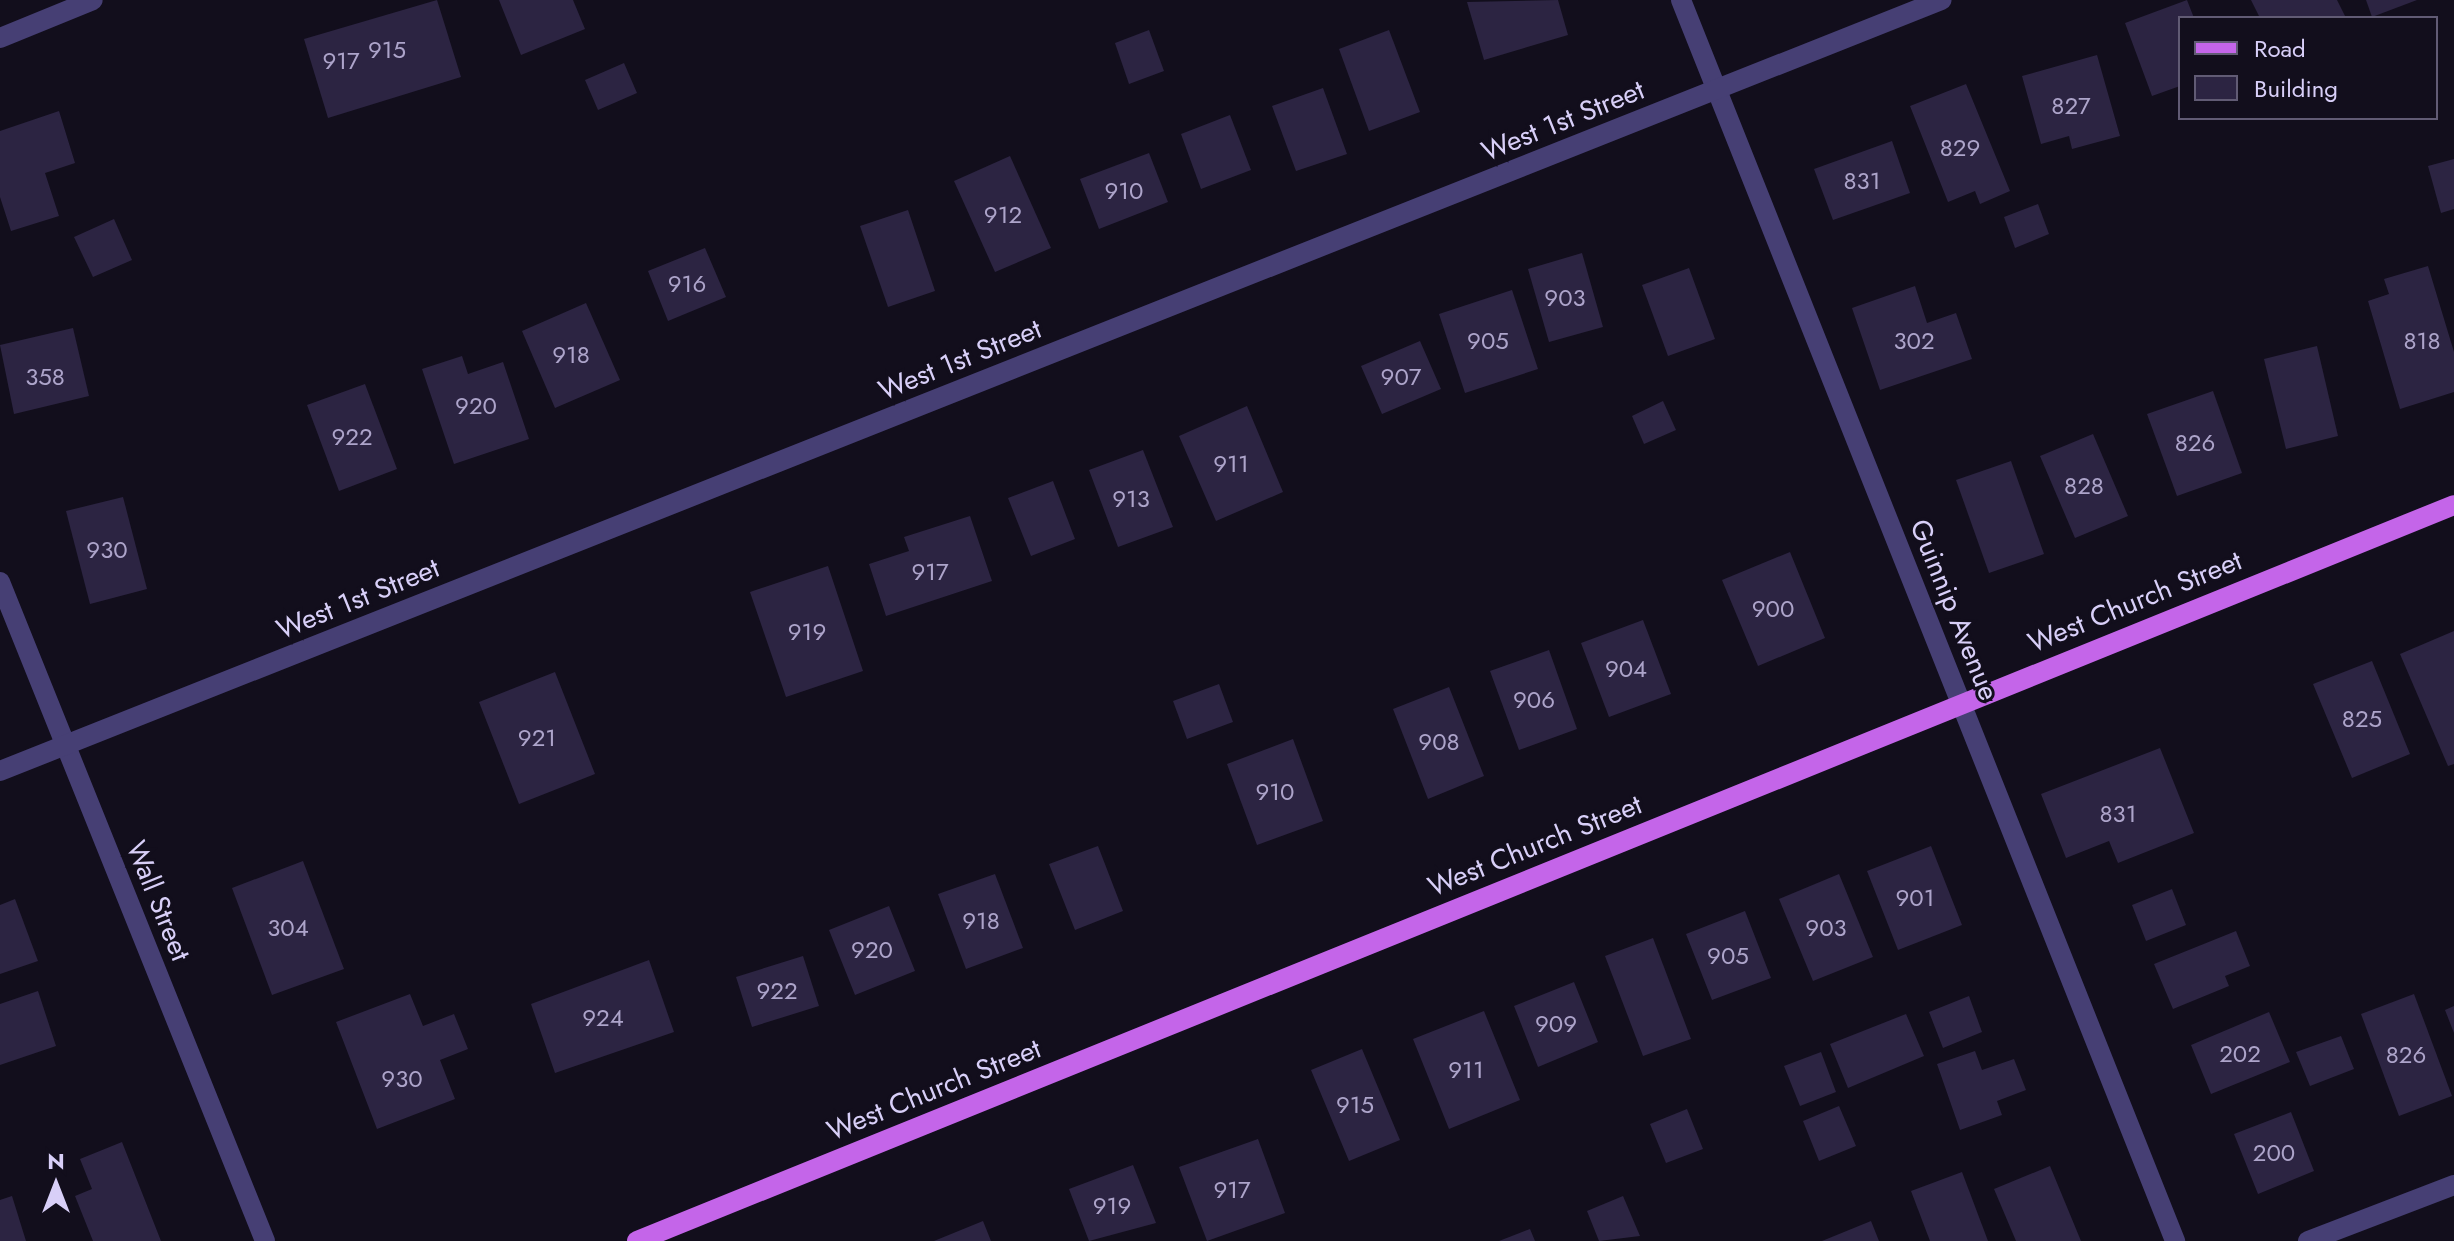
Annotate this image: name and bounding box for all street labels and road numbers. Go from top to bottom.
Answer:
street label: West 1st Street [1477,73,1649,169]
street label: West 1st Street [874,312,1046,408]
street label: Guinnip Avenue [1902,515,2006,705]
street label: West Church Street [2023,544,2247,660]
street label: West 1st Street [272,551,444,647]
street label: West Church Street [1423,788,1647,904]
street label: Wall Street [119,836,197,966]
street label: West Church Street [822,1032,1046,1148]

